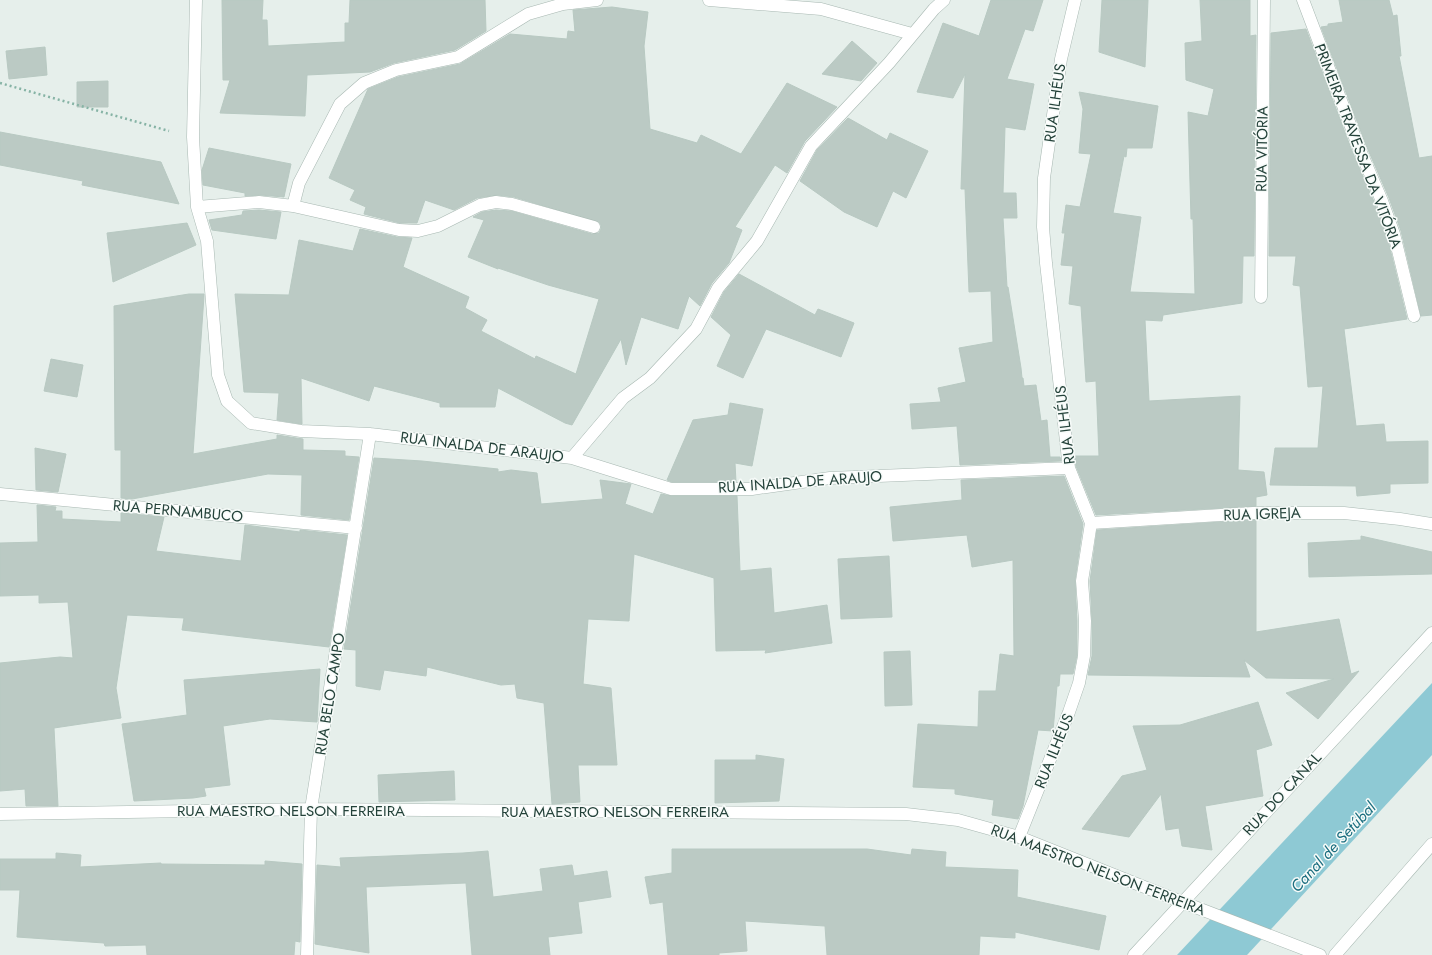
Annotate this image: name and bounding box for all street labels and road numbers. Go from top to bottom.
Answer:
street label: PRIMEIRA TRAVESSA DA VITÓRIA [1309,40,1407,252]
street label: RUA ILHÉUS [1039,62,1071,144]
street label: RUA VITÓRIA [1250,106,1274,192]
street label: RUA ILHÉUS [1049,384,1081,466]
street label: RUA INALDA DE ARAUJO [399,426,565,468]
street label: RUA INALDA DE ARAUJO [717,465,883,499]
street label: RUA PERNAMBUCO [112,494,244,528]
street label: RUA IGREJA [1223,502,1301,526]
street label: RUA BELO CAMPO [309,631,351,757]
street label: RUA ILHÉUS [1029,710,1079,792]
street label: RUA DO CANAL [1237,747,1327,841]
street label: RUA MAESTRO NELSON FERREIRA [177,800,405,822]
street label: RUA MAESTRO NELSON FERREIRA [501,801,729,823]
street label: RUA MAESTRO NELSON FERREIRA [988,819,1208,921]

